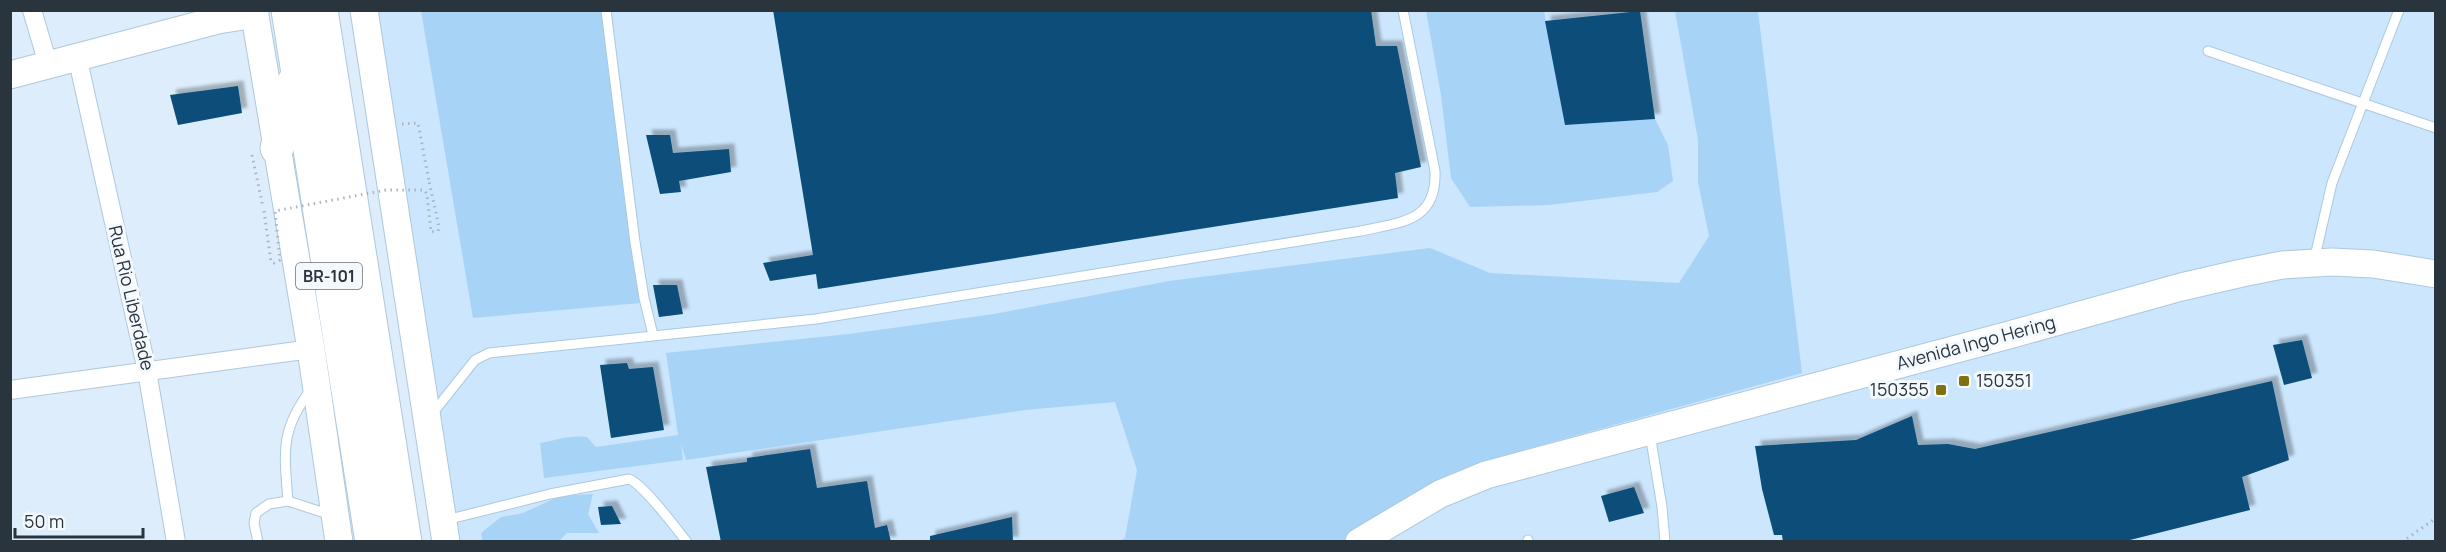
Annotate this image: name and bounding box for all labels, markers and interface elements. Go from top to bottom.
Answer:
street label: Rua Rio Liberdade [104,223,160,373]
road number: BR-101 [296,263,362,289]
street label: Avenida Ingo Hering [1894,309,2058,375]
place label: 150351 [1976,368,2032,392]
marker: 150351 [1957,374,1971,388]
place label: 150355 [1870,377,1929,401]
marker: 150355 [1934,383,1948,397]
scale bar [15,501,142,539]
text: 50 m [24,509,64,533]

